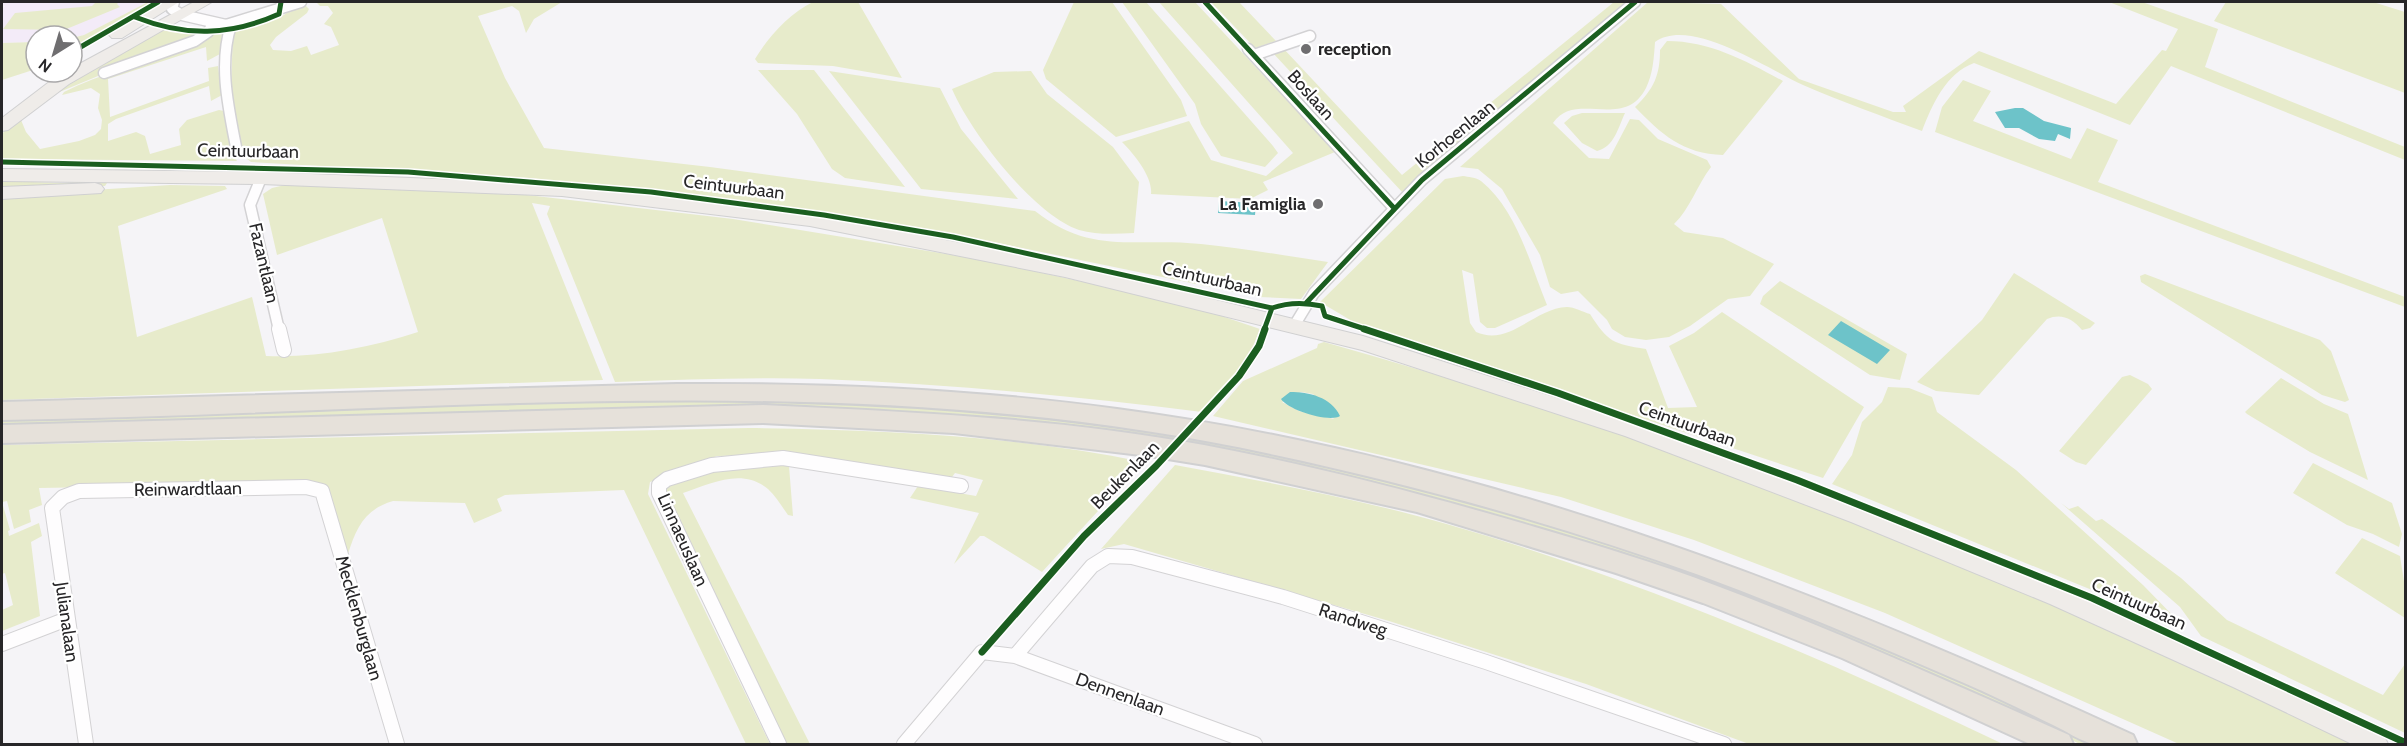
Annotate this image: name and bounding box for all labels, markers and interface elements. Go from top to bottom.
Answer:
north arrow [24,24,84,84]
place label: reception [1318,38,1391,60]
marker: reception [1299,42,1313,56]
text: N [35,55,56,77]
street label: Boslaan [1283,65,1339,125]
street label: Korhoenlaan [1411,95,1499,173]
street label: Ceintuurbaan [197,139,299,163]
street label: Ceintuurbaan [682,170,786,204]
place label: La Famiglia [1219,193,1306,215]
marker: La Famiglia [1311,197,1325,211]
street label: Fazantlaan [244,221,284,305]
street label: Ceintuurbaan [1160,257,1264,301]
street label: Ceintuurbaan [1635,396,1739,452]
street label: Beukenlaan [1086,436,1164,514]
street label: Reinwardtlaan [134,477,242,501]
street label: Linnaeuslaan [653,490,713,590]
street label: Mecklenburglaan [331,553,387,683]
street label: Ceintuurbaan [2088,573,2190,635]
street label: Julianalaan [50,579,84,664]
street label: Randweg [1316,599,1391,642]
street label: Dennenlaan [1072,668,1168,720]

